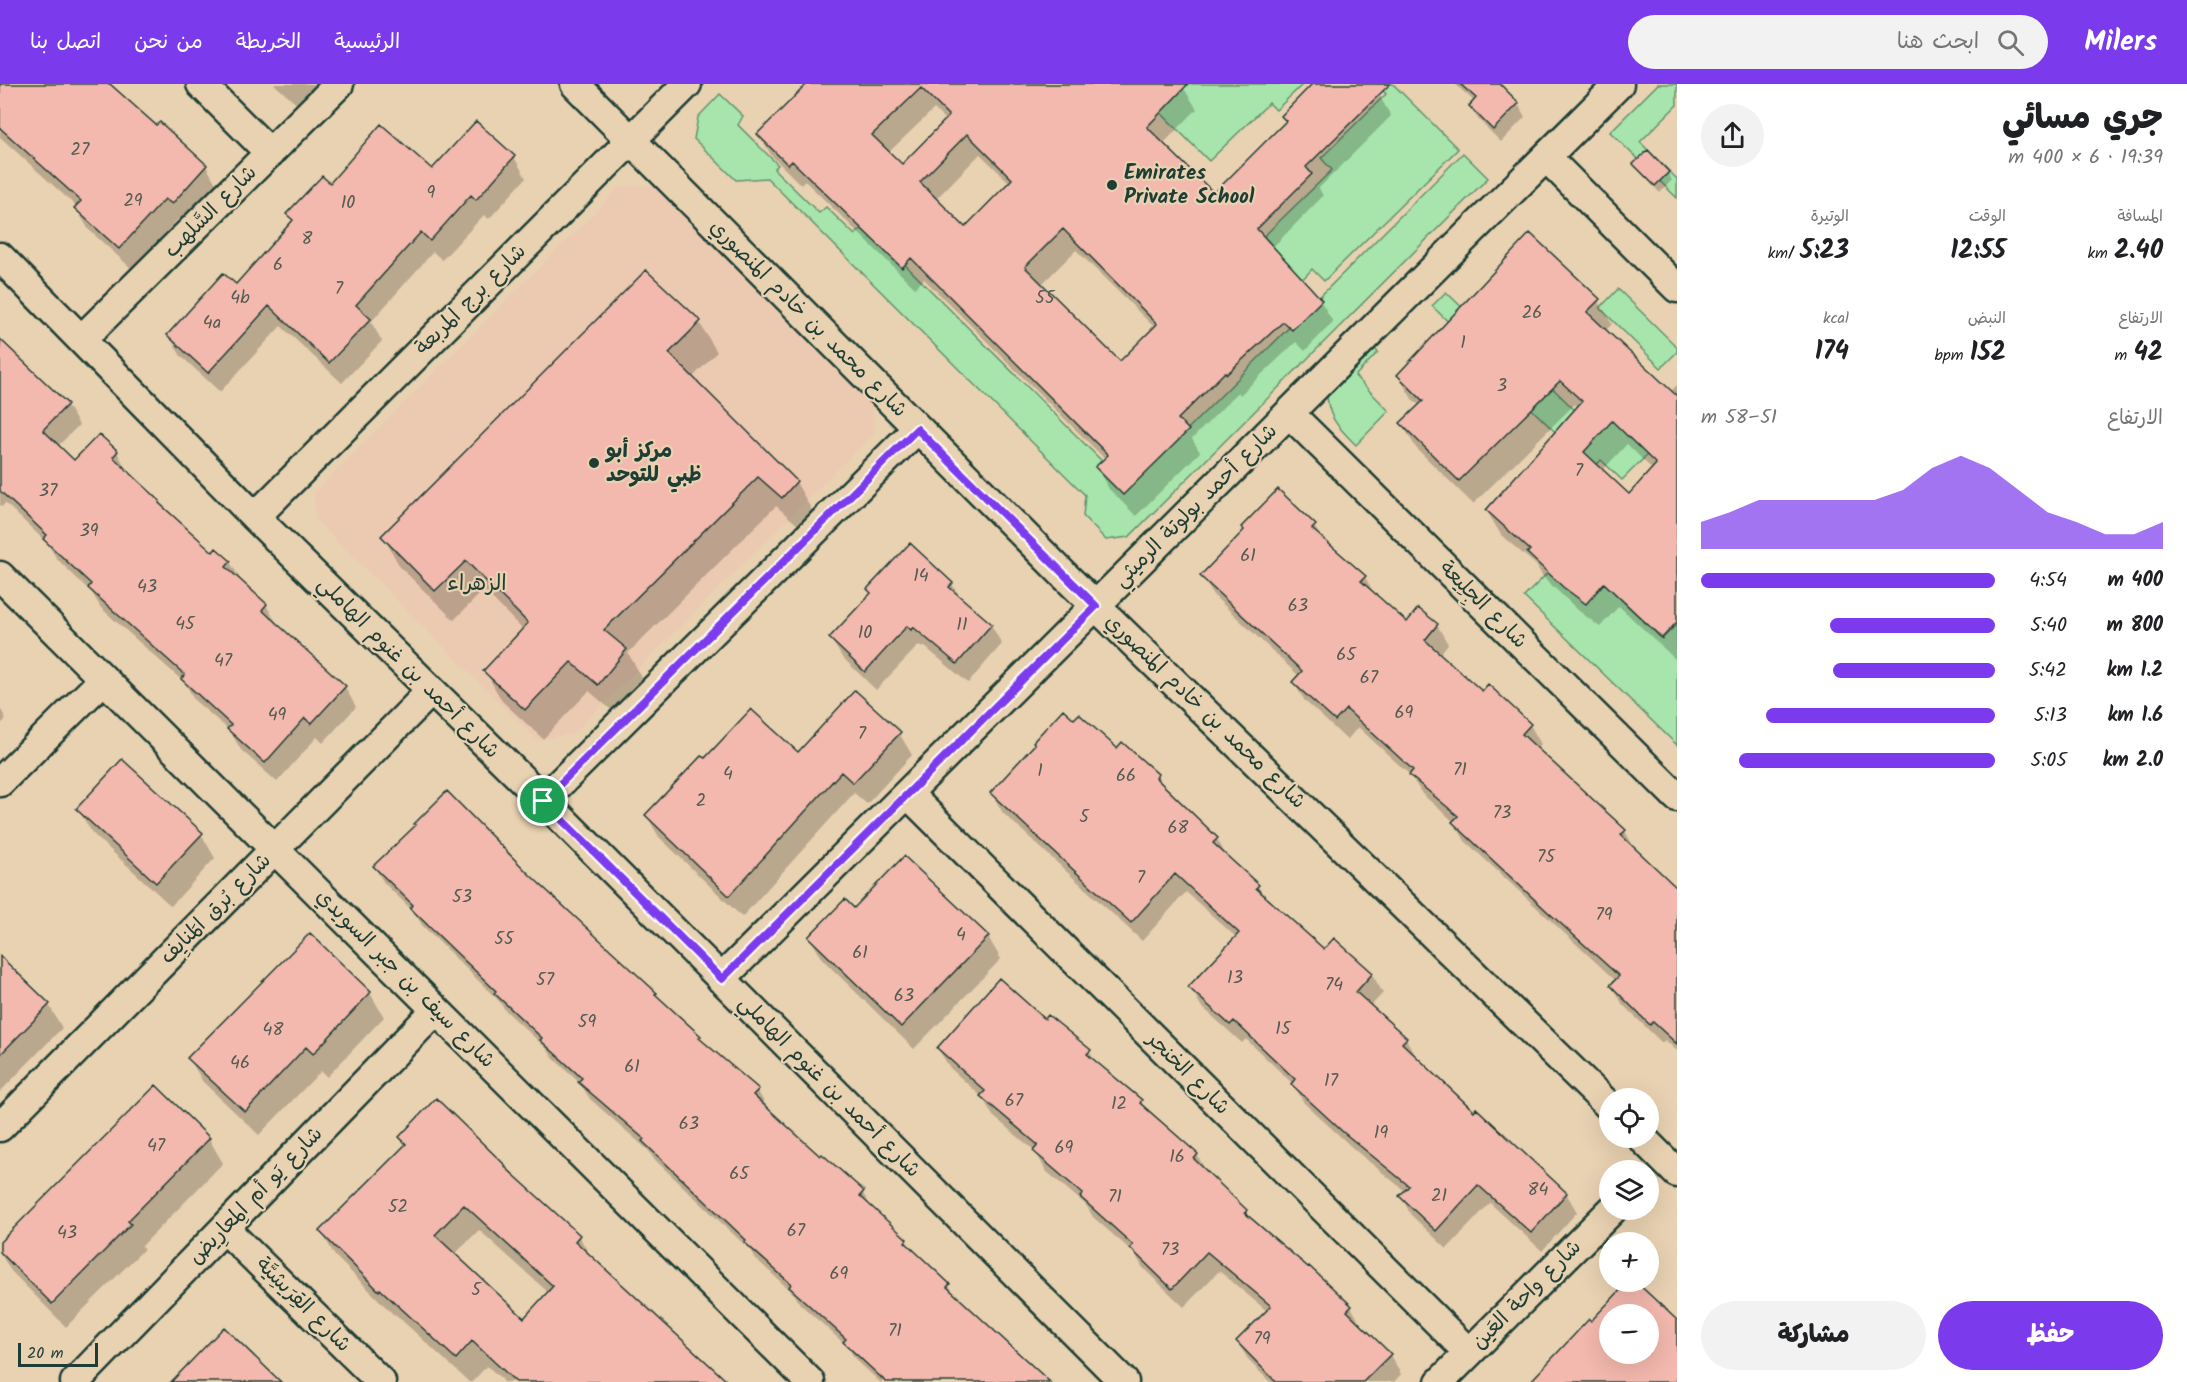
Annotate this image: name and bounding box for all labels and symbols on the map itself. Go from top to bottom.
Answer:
house number: 27 [71,136,90,165]
place label: Emirates Private School [1124,157,1255,214]
street label: شارع السَّلهب [157,158,265,266]
marker: Emirates Private School [1105,178,1119,192]
house number: 9 [427,179,436,208]
house number: 29 [123,187,143,216]
house number: 10 [341,189,355,218]
street label: شارع محمد بن خادم المنصوري [701,212,915,426]
house number: 8 [302,225,313,254]
street label: شارع برج المربعة [408,237,534,363]
house number: 6 [273,251,283,280]
house number: 7 [335,275,344,304]
house number: 4b [230,284,250,313]
house number: 55 [1035,284,1056,313]
house number: 26 [1522,299,1542,328]
house number: 4a [203,309,221,338]
house number: 1 [1460,329,1466,358]
house number: 3 [1497,372,1507,401]
street label: شارع أحمد بولوتة الرميثي [1106,416,1287,597]
place label: مركز أبو ظبي للتوحد [604,435,702,493]
marker: مركز أبو ظبي للتوحد [587,456,601,470]
house number: 7 [1575,457,1584,486]
house number: 37 [39,477,58,506]
house number: 39 [79,517,99,546]
house number: 61 [1240,542,1256,571]
street label: شارع الجِلِيعة [1431,553,1535,657]
house number: 14 [913,562,929,591]
district label: الزهراء [447,567,507,602]
street label: شارع أحمد بن غنوم الهاملي [308,569,507,768]
house number: 43 [137,573,157,602]
house number: 63 [1288,592,1308,621]
street label: شارع محمد بن خادم المنصوري [1097,607,1313,817]
house number: 45 [175,610,196,639]
house number: 11 [956,611,968,640]
house number: 10 [858,619,872,648]
house number: 65 [1336,641,1357,670]
house number: 47 [214,647,233,676]
house number: 67 [1360,664,1379,693]
house number: 69 [1395,699,1414,728]
house number: 49 [268,701,287,730]
house number: 7 [858,720,867,749]
house number: 71 [1453,756,1467,785]
house number: 1 [1037,757,1043,786]
house number: 4 [723,760,733,789]
house number: 66 [1116,762,1136,791]
pin [517,775,568,826]
house number: 2 [696,787,706,816]
house number: 73 [1493,799,1511,828]
house number: 5 [1079,803,1090,832]
house number: 68 [1168,814,1189,843]
house number: 75 [1537,843,1556,872]
street label: شارع بُرق المَنايِف [153,846,279,972]
house number: 7 [1137,864,1146,893]
street label: شارع سيف بن جبر السويدي [308,882,502,1076]
house number: 53 [452,883,472,912]
house number: 79 [1595,901,1613,930]
house number: 4 [956,921,966,950]
house number: 55 [494,925,515,954]
house number: 61 [852,939,868,968]
house number: 13 [1227,964,1243,993]
house number: 57 [536,966,555,995]
house number: 74 [1325,971,1343,1000]
house number: 63 [894,982,914,1011]
street label: شارع أحمد بن غنوم الهاملي [729,988,928,1187]
house number: 59 [578,1008,596,1037]
house number: 15 [1275,1015,1292,1044]
house number: 48 [263,1016,284,1045]
street label: شارع الخنجر [1137,1023,1237,1123]
house number: 46 [230,1049,250,1078]
house number: 61 [624,1053,640,1082]
house number: 17 [1324,1067,1339,1096]
house number: 67 [1005,1087,1024,1116]
house number: 12 [1111,1090,1127,1119]
house number: 63 [679,1110,699,1139]
street label: شارع يَو أم المِعارِيض [181,1119,331,1273]
house number: 19 [1374,1119,1388,1148]
house number: 47 [147,1132,166,1161]
house number: 69 [1055,1134,1074,1163]
house number: 16 [1169,1143,1185,1172]
house number: 65 [729,1160,750,1189]
house number: 84 [1528,1176,1548,1205]
house number: 21 [1431,1182,1447,1211]
house number: 71 [1108,1183,1122,1212]
house number: 52 [388,1193,408,1222]
house number: 67 [787,1217,806,1246]
house number: 43 [57,1219,77,1248]
street label: شارع واحة العَين [1464,1232,1590,1358]
house number: 73 [1161,1236,1179,1265]
street label: شارع القِرَيشِيَّة [247,1249,359,1361]
house number: 69 [830,1260,849,1289]
house number: 5 [471,1276,482,1305]
house number: 71 [888,1317,902,1346]
house number: 79 [1253,1325,1271,1354]
scale bar [18,1340,98,1368]

